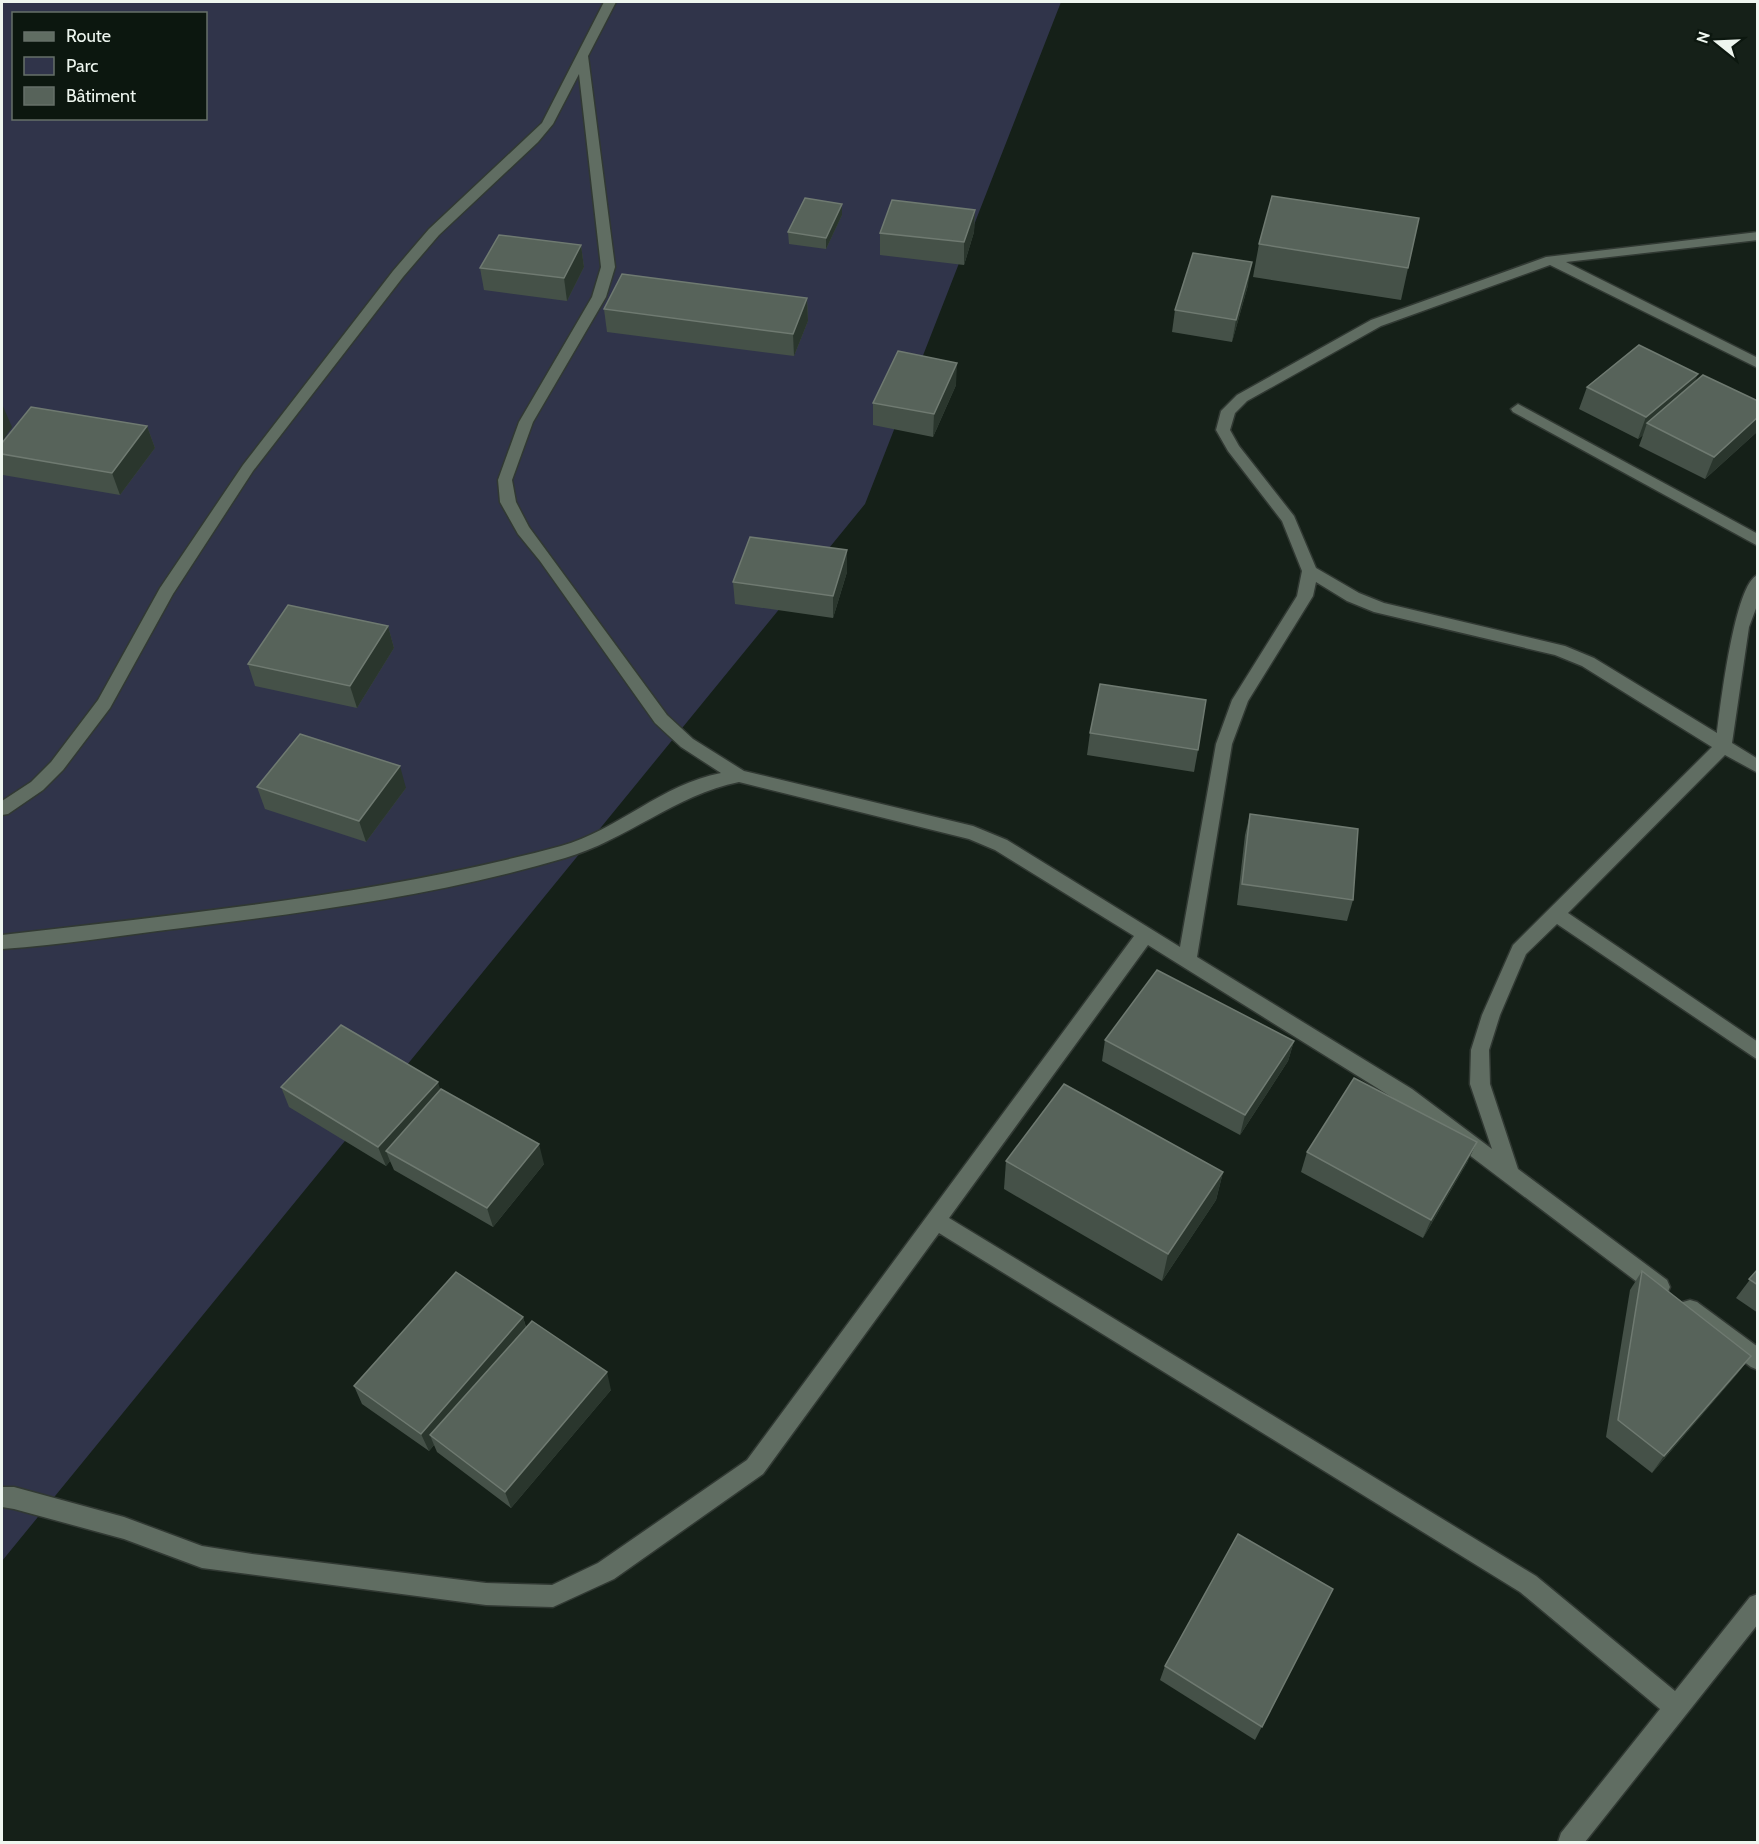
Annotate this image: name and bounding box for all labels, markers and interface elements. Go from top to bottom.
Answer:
legend [12,12,207,120]
north arrow [1687,12,1747,72]
text: Route [66,25,111,47]
text: N [1692,29,1714,46]
text: Parc [66,55,98,77]
text: Bâtiment [66,85,136,107]

